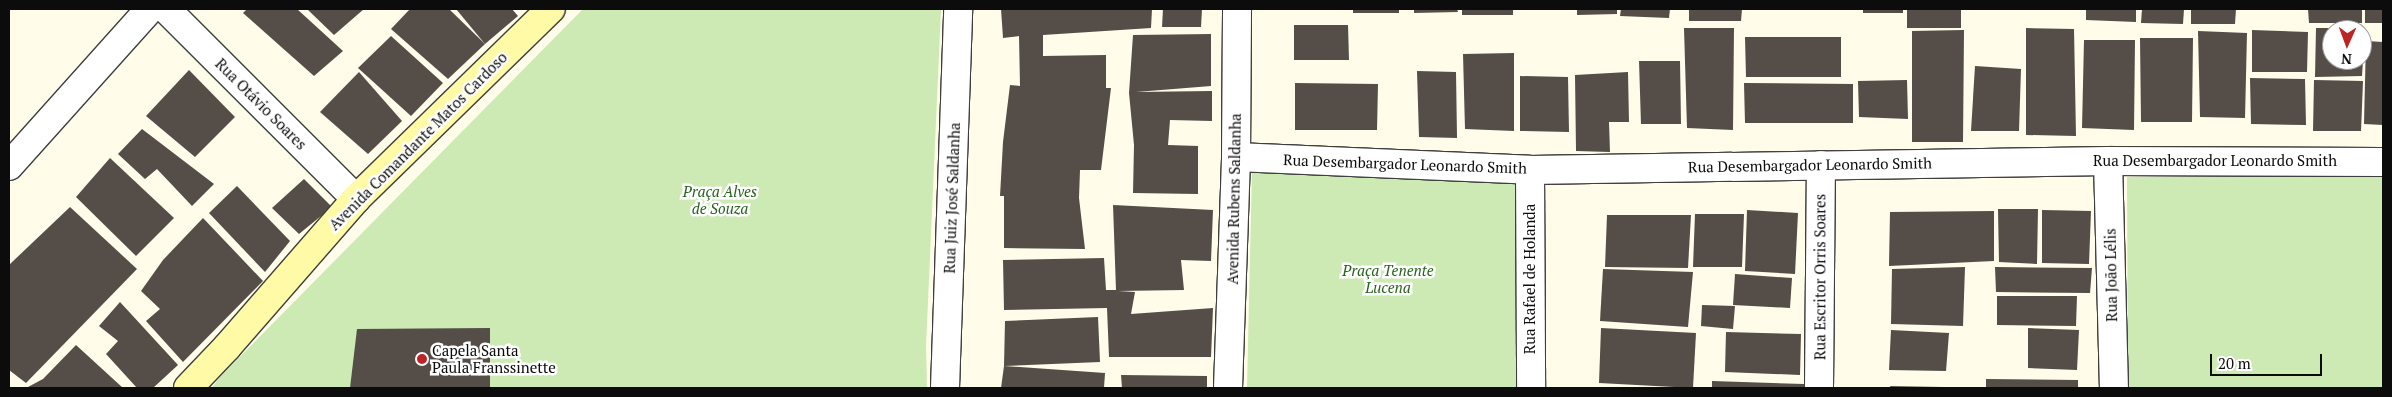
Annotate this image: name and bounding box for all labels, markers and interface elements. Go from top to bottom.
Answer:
north arrow [2322,20,2372,70]
street label: Avenida Comandante Matos Cardoso [325,48,511,234]
text: N [2341,50,2352,69]
street label: Rua Otávio Soares [212,55,310,153]
street label: Avenida Rubens Saldanha [1224,113,1244,285]
street label: Rua Juiz José Saldanha [940,122,964,274]
street label: Rua Desembargador Leonardo Smith [1283,151,1527,177]
street label: Rua Desembargador Leonardo Smith [2093,152,2337,170]
street label: Rua Desembargador Leonardo Smith [1688,154,1932,176]
park label: Praça Alves de Souza [683,182,757,217]
street label: Rua Escritor Orris Soares [1811,194,1829,360]
street label: Rua Rafael de Holanda [1521,204,1539,354]
street label: Rua João Lélis [2101,228,2121,322]
park label: Praça Tenente Lucena [1342,261,1434,296]
place label: Capela Santa Paula Franssinette [432,341,556,376]
scale bar [2212,344,2324,376]
marker: Capela Santa Paula Franssinette [416,353,428,365]
text: 20 m [2218,353,2251,373]

